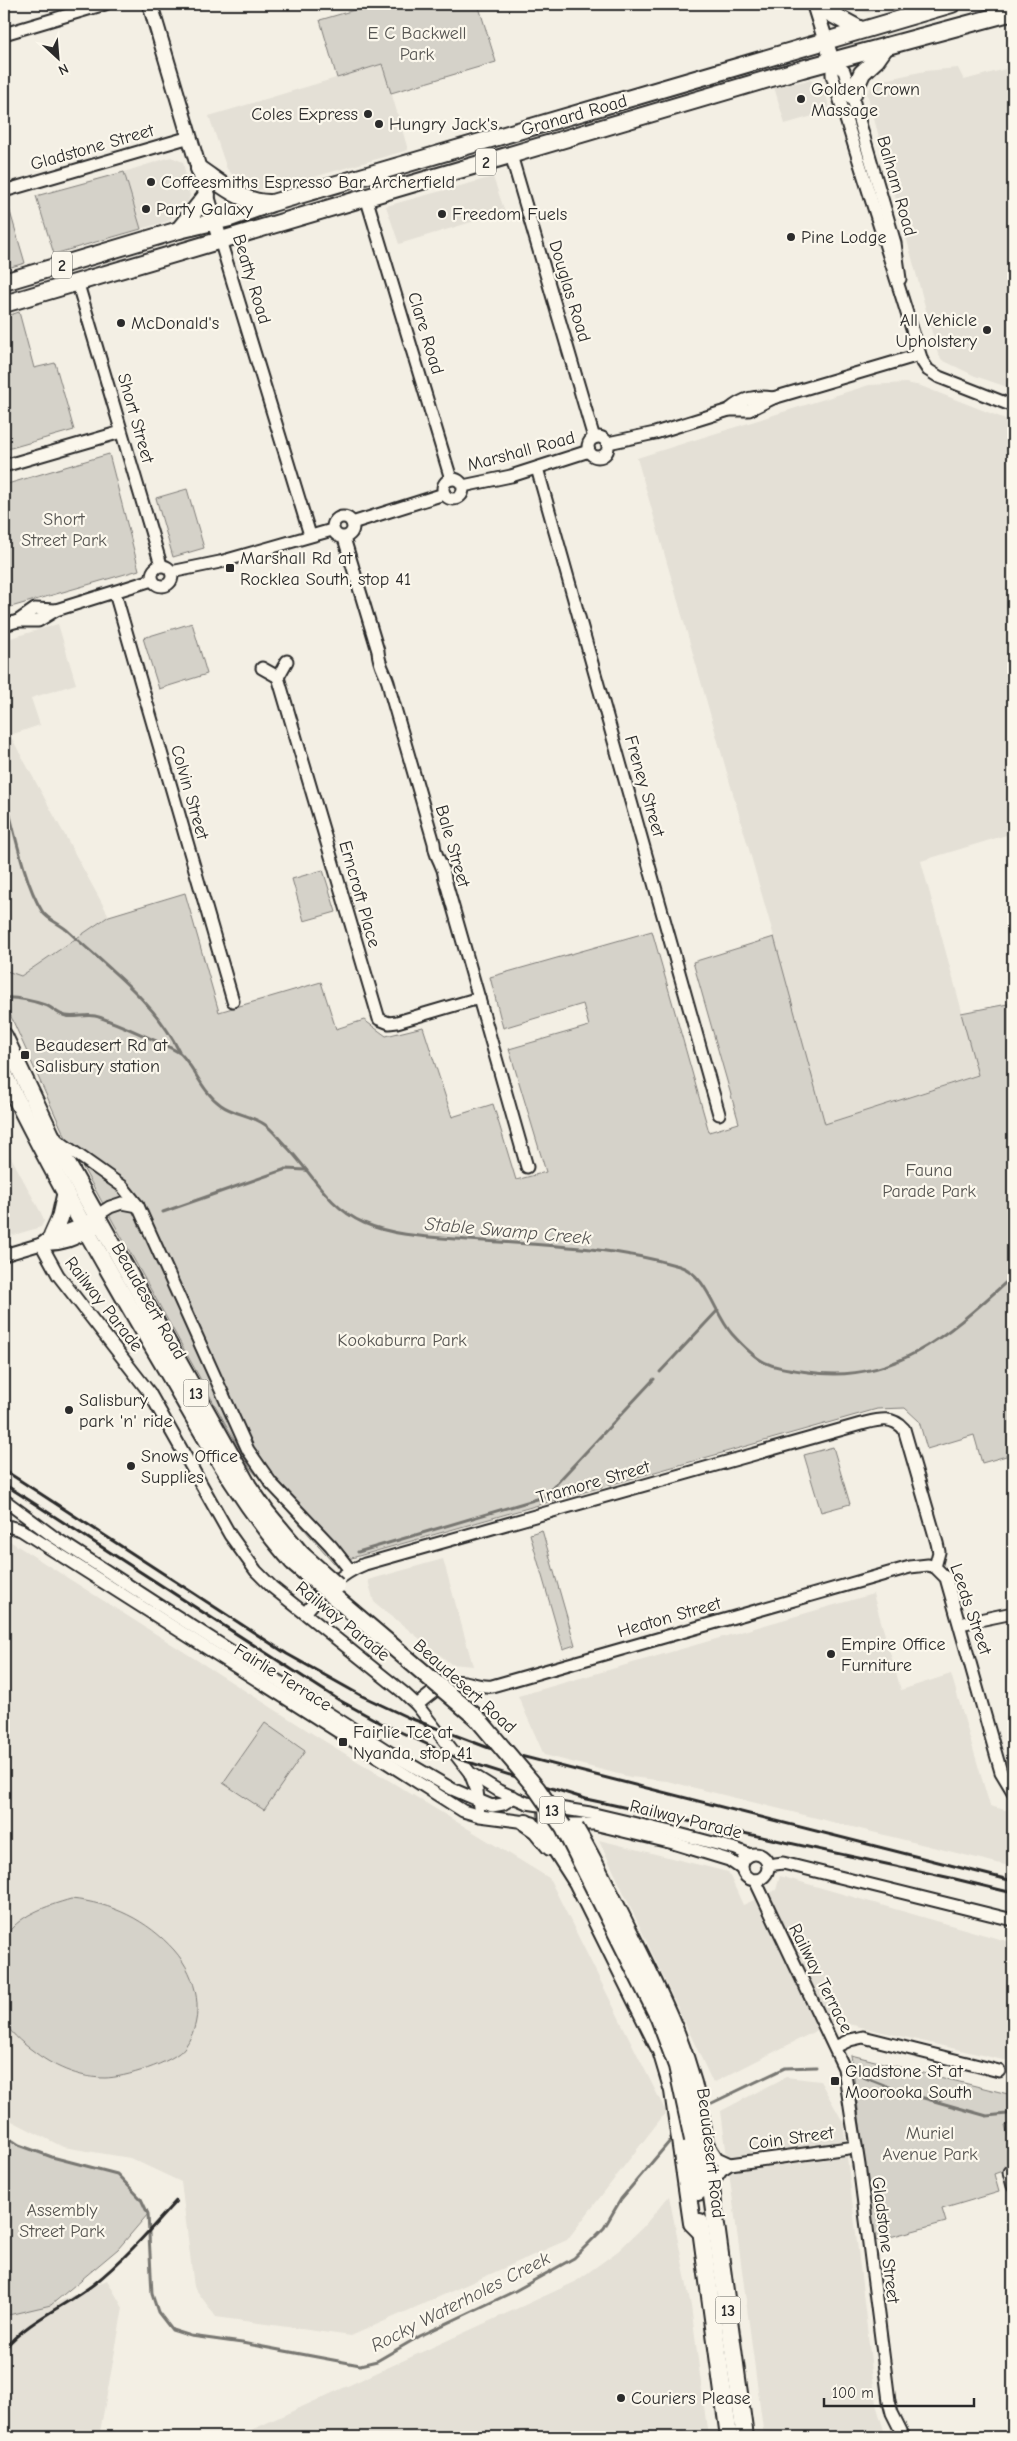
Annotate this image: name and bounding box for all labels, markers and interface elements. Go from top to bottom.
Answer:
park label: E C Backwell Park [367,23,467,65]
north arrow [32,32,82,82]
text: N [56,60,71,79]
place label: Golden Crown Massage [811,79,920,121]
street label: Granard Road [519,90,630,141]
marker: Golden Crown Massage [795,93,807,105]
place label: Coles Express [251,104,358,125]
marker: Coles Express [362,108,374,120]
place label: Hungry Jack's [389,114,498,135]
marker: Hungry Jack's [373,118,385,130]
street label: Gladstone Street [28,120,157,175]
street label: Balham Road [872,134,921,239]
road number: 2 [476,148,496,176]
place label: Coffeesmiths Espresso Bar Archerfield [161,172,455,193]
marker: Coffeesmiths Espresso Bar Archerfield [145,176,157,188]
place label: Party Galaxy [156,199,254,220]
marker: Party Galaxy [140,203,152,215]
place label: Freedom Fuels [452,204,567,225]
marker: Freedom Fuels [436,208,448,220]
place label: Pine Lodge [801,227,886,248]
marker: Pine Lodge [785,231,797,243]
street label: Beatty Road [228,232,275,327]
street label: Douglas Road [544,238,595,345]
road number: 2 [52,252,72,278]
street label: Clare Road [403,289,448,377]
place label: All Vehicle Upholstery [896,310,978,352]
place label: McDonald's [131,313,219,334]
marker: McDonald's [115,317,127,329]
marker: All Vehicle Upholstery [981,324,993,336]
street label: Short Street [113,371,159,466]
street label: Marshall Road [465,427,577,476]
park label: Short Street Park [21,509,107,551]
place label: Marshall Rd at Rocklea South, stop 41 [240,548,411,590]
marker: Marshall Rd at Rocklea South, stop 41 [224,562,236,574]
street label: Freney Street [620,733,669,840]
street label: Colvin Street [166,743,213,843]
street label: Bale Street [431,803,474,890]
street label: Erncroft Place [334,838,385,950]
place label: Beaudesert Rd at Salisbury station [35,1035,168,1077]
marker: Beaudesert Rd at Salisbury station [19,1049,31,1061]
park label: Fauna Parade Park [882,1160,976,1202]
water label: Stable Swamp Creek [424,1213,593,1249]
street label: Beaudesert Road [107,1239,190,1363]
street label: Railway Parade [60,1253,147,1356]
park label: Kookaburra Park [337,1330,467,1351]
road number: 13 [184,1380,208,1406]
place label: Salisbury park 'n' ride [79,1390,173,1432]
marker: Salisbury park 'n' ride [63,1404,75,1416]
place label: Snows Office Supplies [141,1446,238,1488]
street label: Tramore Street [534,1456,653,1509]
marker: Snows Office Supplies [125,1460,137,1472]
street label: Leeds Street [945,1561,996,1658]
street label: Railway Parade [291,1577,394,1666]
street label: Heaton Street [615,1592,724,1642]
place label: Empire Office Furniture [841,1634,946,1676]
street label: Beaudesert Road [409,1635,520,1738]
street label: Fairlie Terrace [230,1639,335,1716]
marker: Empire Office Furniture [825,1648,837,1660]
place label: Fairlie Tce at Nyanda, stop 41 [353,1722,473,1764]
marker: Fairlie Tce at Nyanda, stop 41 [337,1736,349,1748]
street label: Railway Parade [628,1795,744,1844]
road number: 13 [540,1796,564,1824]
street label: Railway Terrace [784,1920,857,2036]
place label: Gladstone St at Moorooka South [845,2061,972,2103]
marker: Gladstone St at Moorooka South [829,2075,841,2087]
street label: Beaudesert Road [692,2087,729,2219]
street label: Coin Street [747,2122,836,2155]
park label: Muriel Avenue Park [882,2123,978,2165]
street label: Gladstone Street [867,2176,904,2305]
park label: Assembly Street Park [19,2200,105,2242]
water label: Rocky Waterholes Creek [367,2247,554,2357]
road number: 13 [716,2296,740,2324]
scale bar [824,2376,974,2408]
text: 100 m [832,2384,874,2402]
place label: Couriers Please [631,2388,750,2409]
marker: Couriers Please [615,2392,627,2404]

